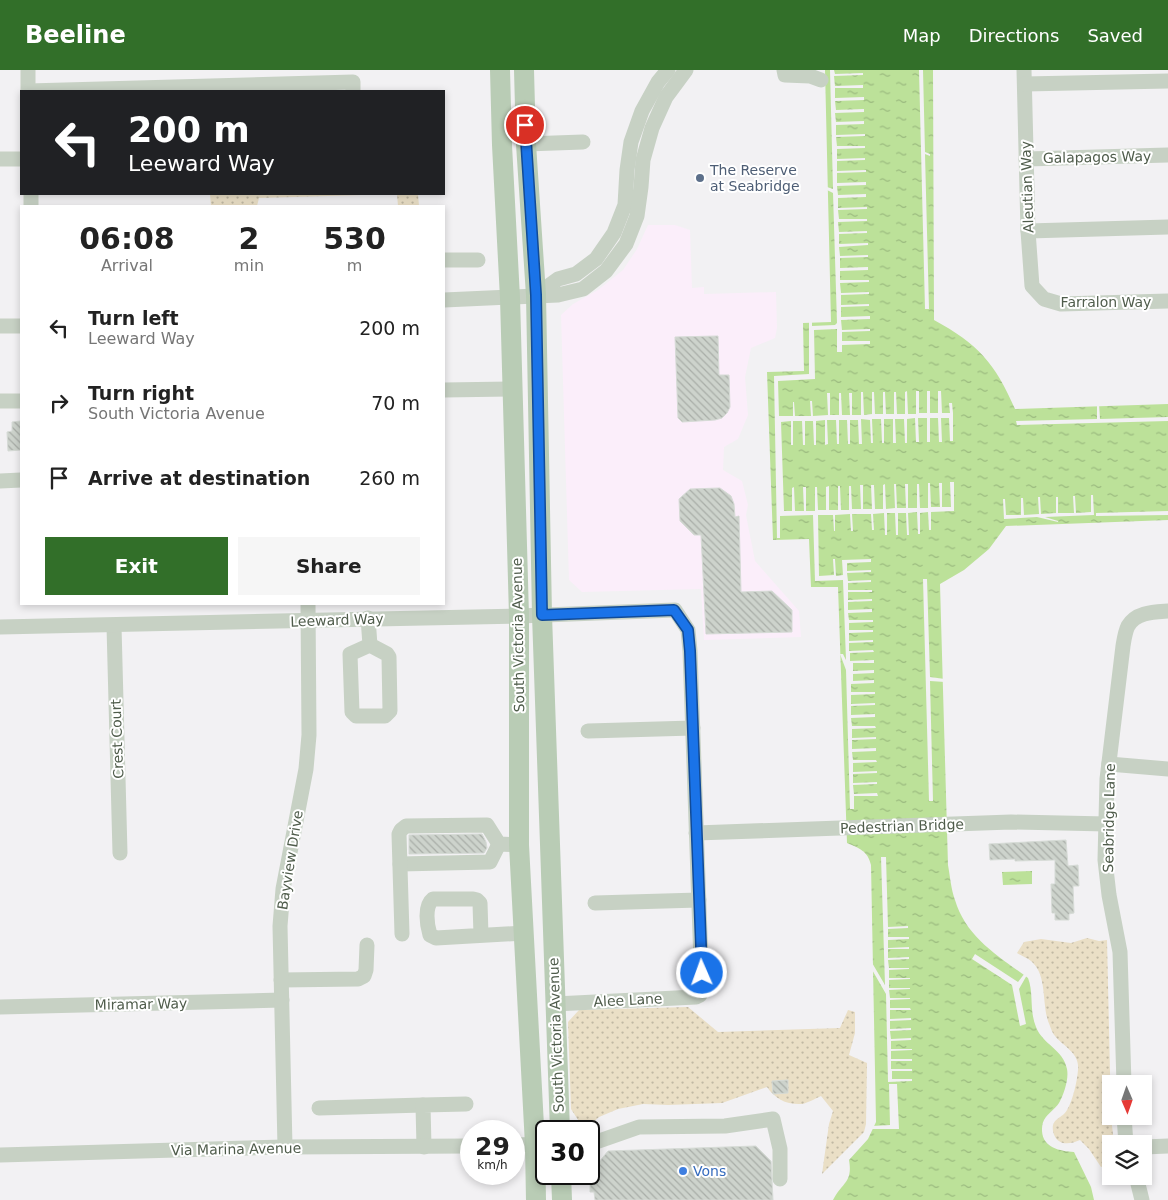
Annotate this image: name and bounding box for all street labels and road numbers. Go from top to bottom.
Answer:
street label: Aleutian Way [1017,141,1037,233]
street label: Galapagos Way [1043,148,1151,166]
street label: Farralon Way [1061,294,1151,310]
street label: South Victoria Avenue [509,557,527,713]
street label: Leeward Way [290,610,384,630]
street label: Crest Court [108,698,126,779]
street label: Seabridge Lane [1100,763,1118,873]
street label: Bayview Drive [274,809,306,911]
street label: Pedestrian Bridge [840,816,964,836]
street label: South Victoria Avenue [545,957,567,1113]
street label: Alee Lane [593,990,663,1010]
street label: Miramar Way [95,995,187,1013]
street label: Via Marina Avenue [171,1140,301,1158]

